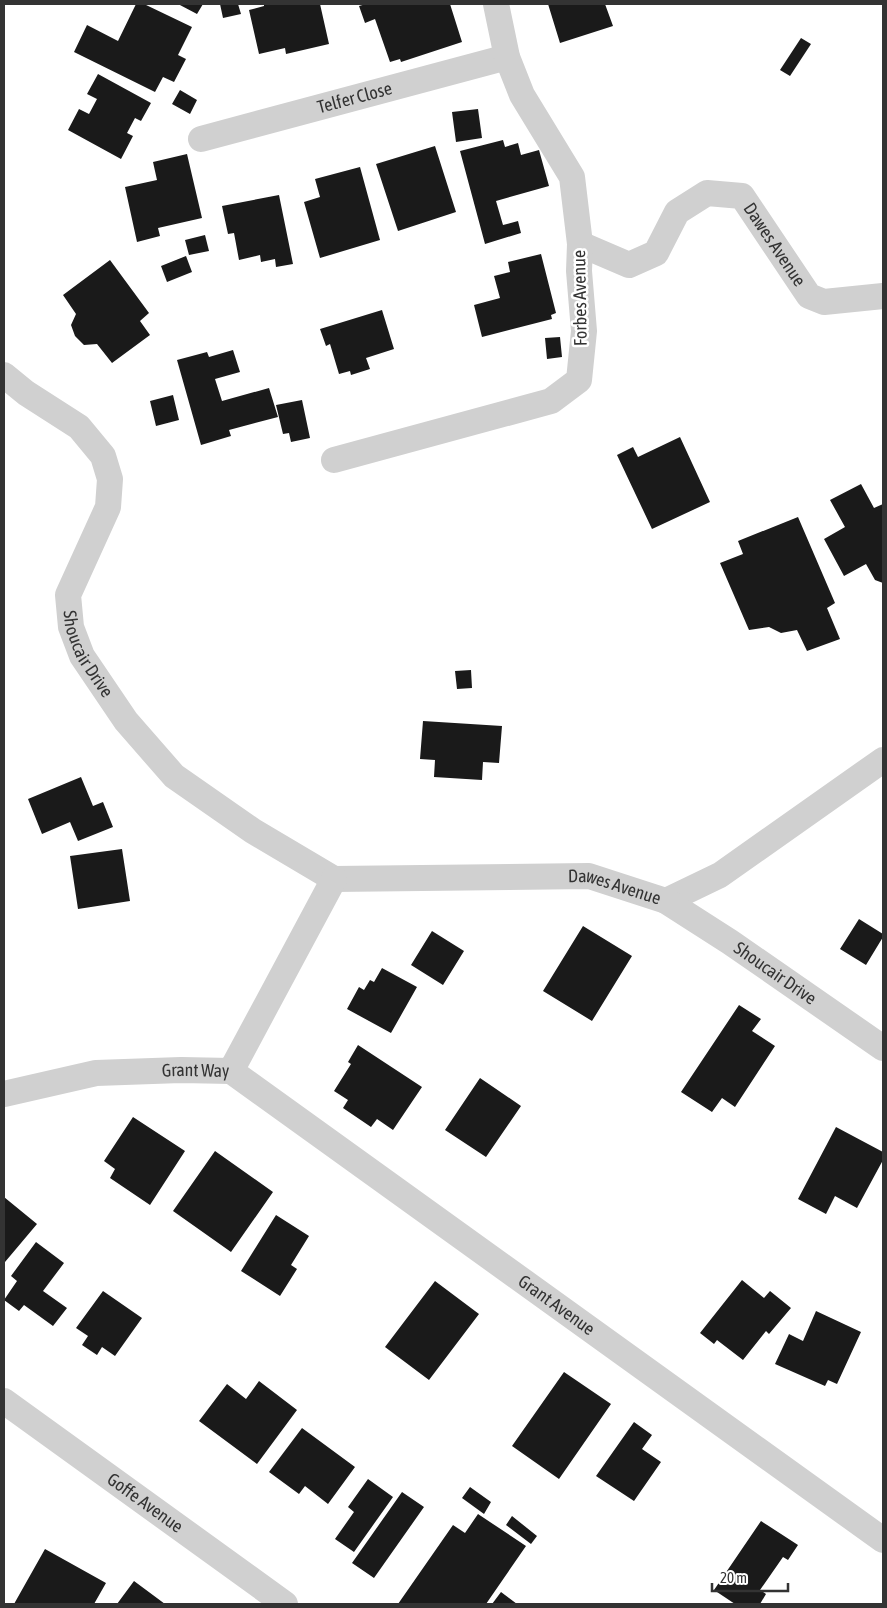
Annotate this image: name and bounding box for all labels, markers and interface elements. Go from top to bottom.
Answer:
street label: Telfer Close [315,77,394,117]
street label: Dawes Avenue [740,199,810,290]
street label: Forbes Avenue [568,250,591,346]
street label: Shoucair Drive [59,609,118,701]
street label: Dawes Avenue [568,865,664,909]
street label: Shoucair Drive [730,937,821,1009]
street label: Grant Way [161,1059,230,1081]
street label: Grant Avenue [515,1270,599,1339]
street label: Goffe Avenue [103,1468,187,1537]
scale bar [712,1560,788,1592]
text: 20 m [720,1569,747,1586]

